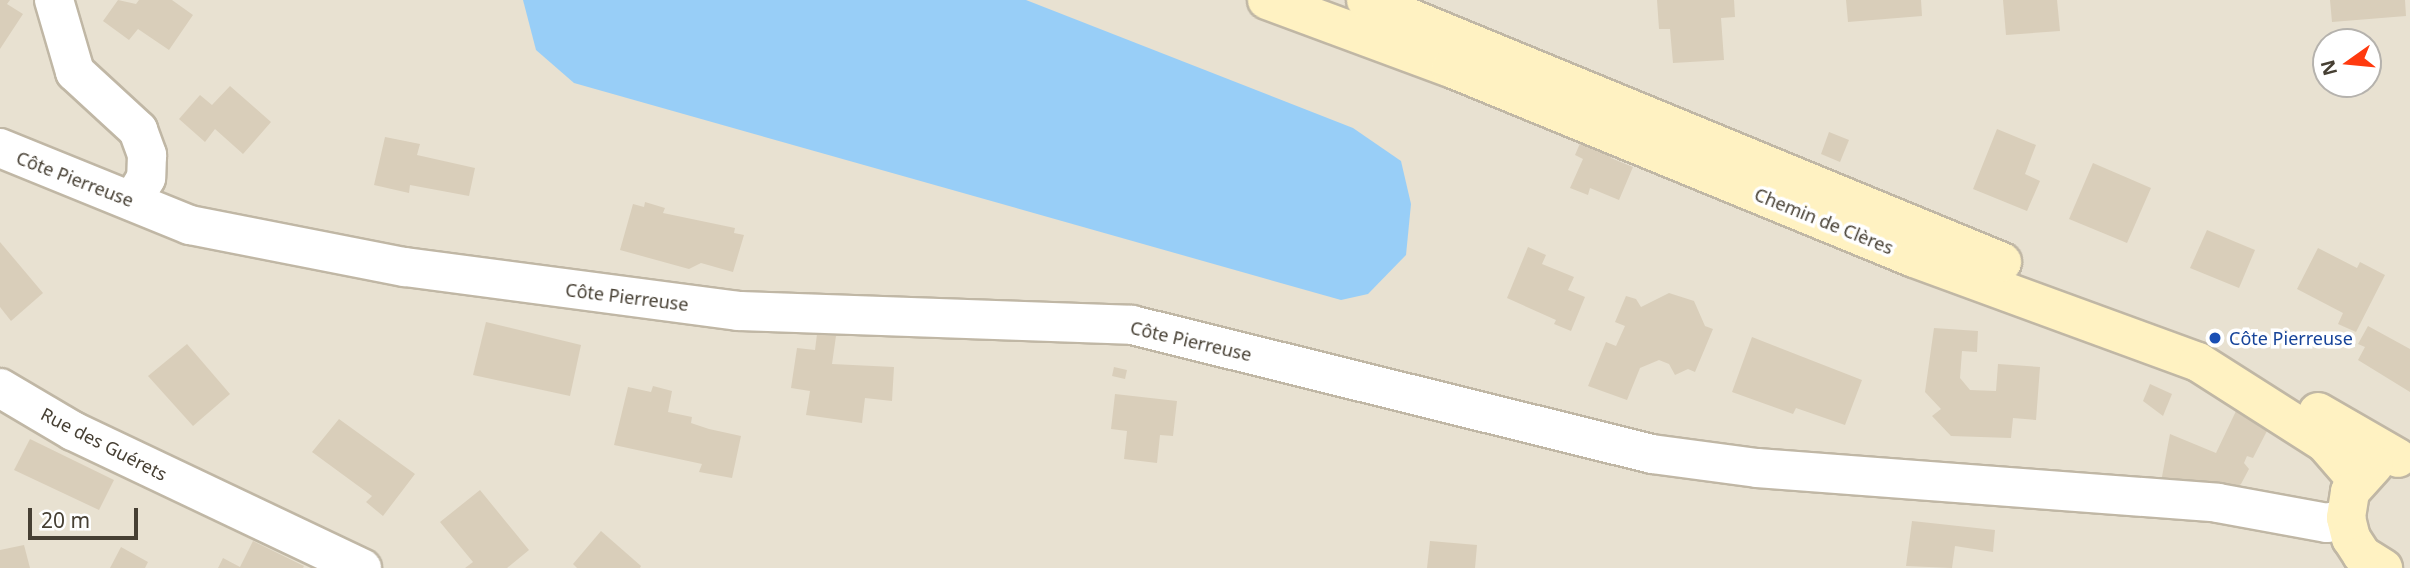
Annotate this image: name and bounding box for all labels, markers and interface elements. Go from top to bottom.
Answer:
north arrow [2312,28,2382,98]
text: N [2314,57,2343,79]
street label: Côte Pierreuse [13,147,137,211]
street label: Chemin de Clères [1751,183,1897,259]
street label: Côte Pierreuse [564,279,690,315]
street label: Côte Pierreuse [1128,317,1254,365]
place label: Côte Pierreuse [2229,327,2353,349]
marker: Côte Pierreuse [2207,330,2223,346]
street label: Rue des Guérets [37,403,171,485]
scale bar [32,494,142,538]
text: 20 m [41,506,90,534]

